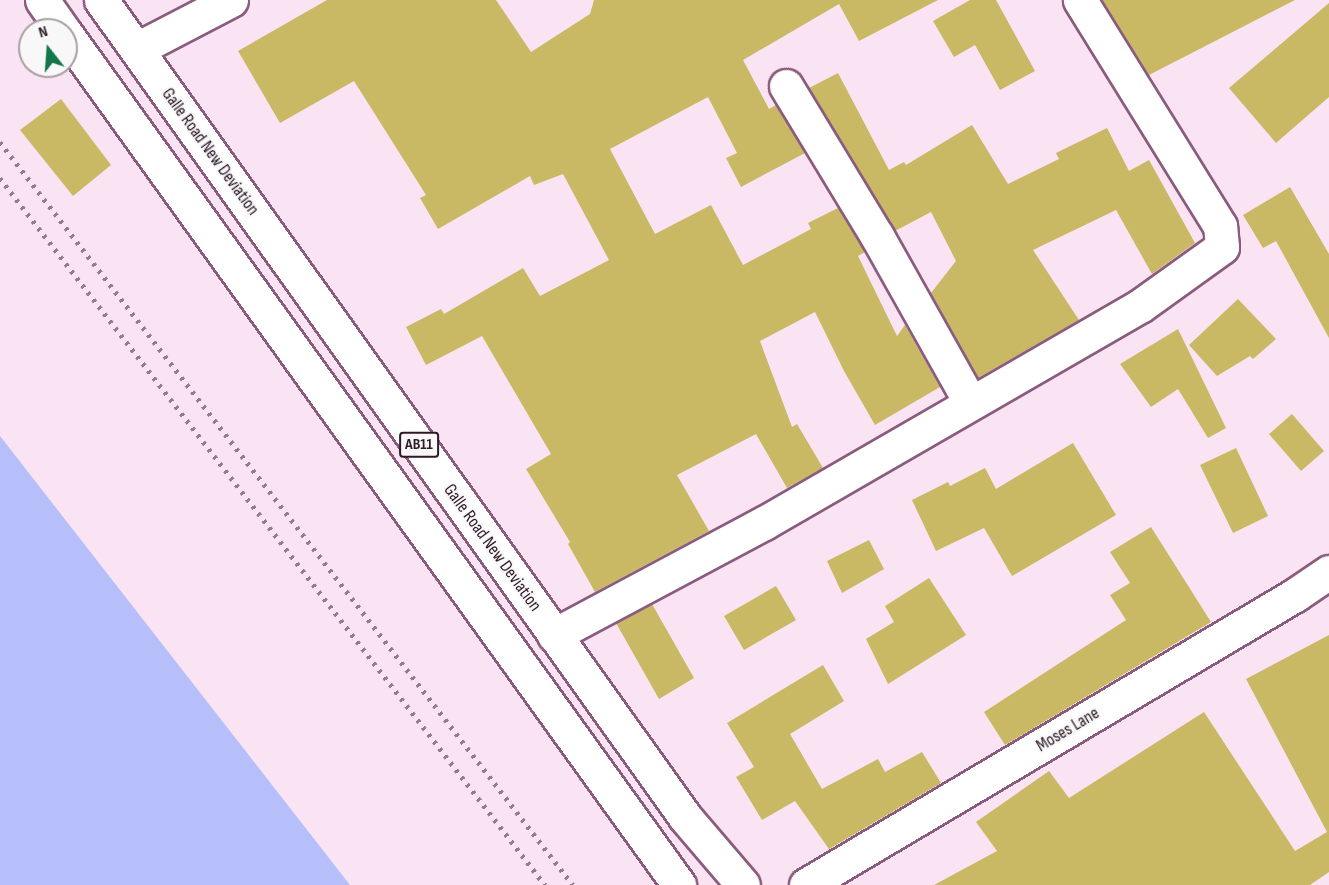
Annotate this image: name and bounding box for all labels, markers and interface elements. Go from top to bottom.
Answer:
north arrow [18,18,78,78]
text: N [36,22,50,43]
street label: Galle Road New Deviation [157,84,263,220]
road number: AB11 [398,432,440,458]
street label: Galle Road New Deviation [439,480,545,616]
street label: Moses Lane [1033,703,1103,757]

